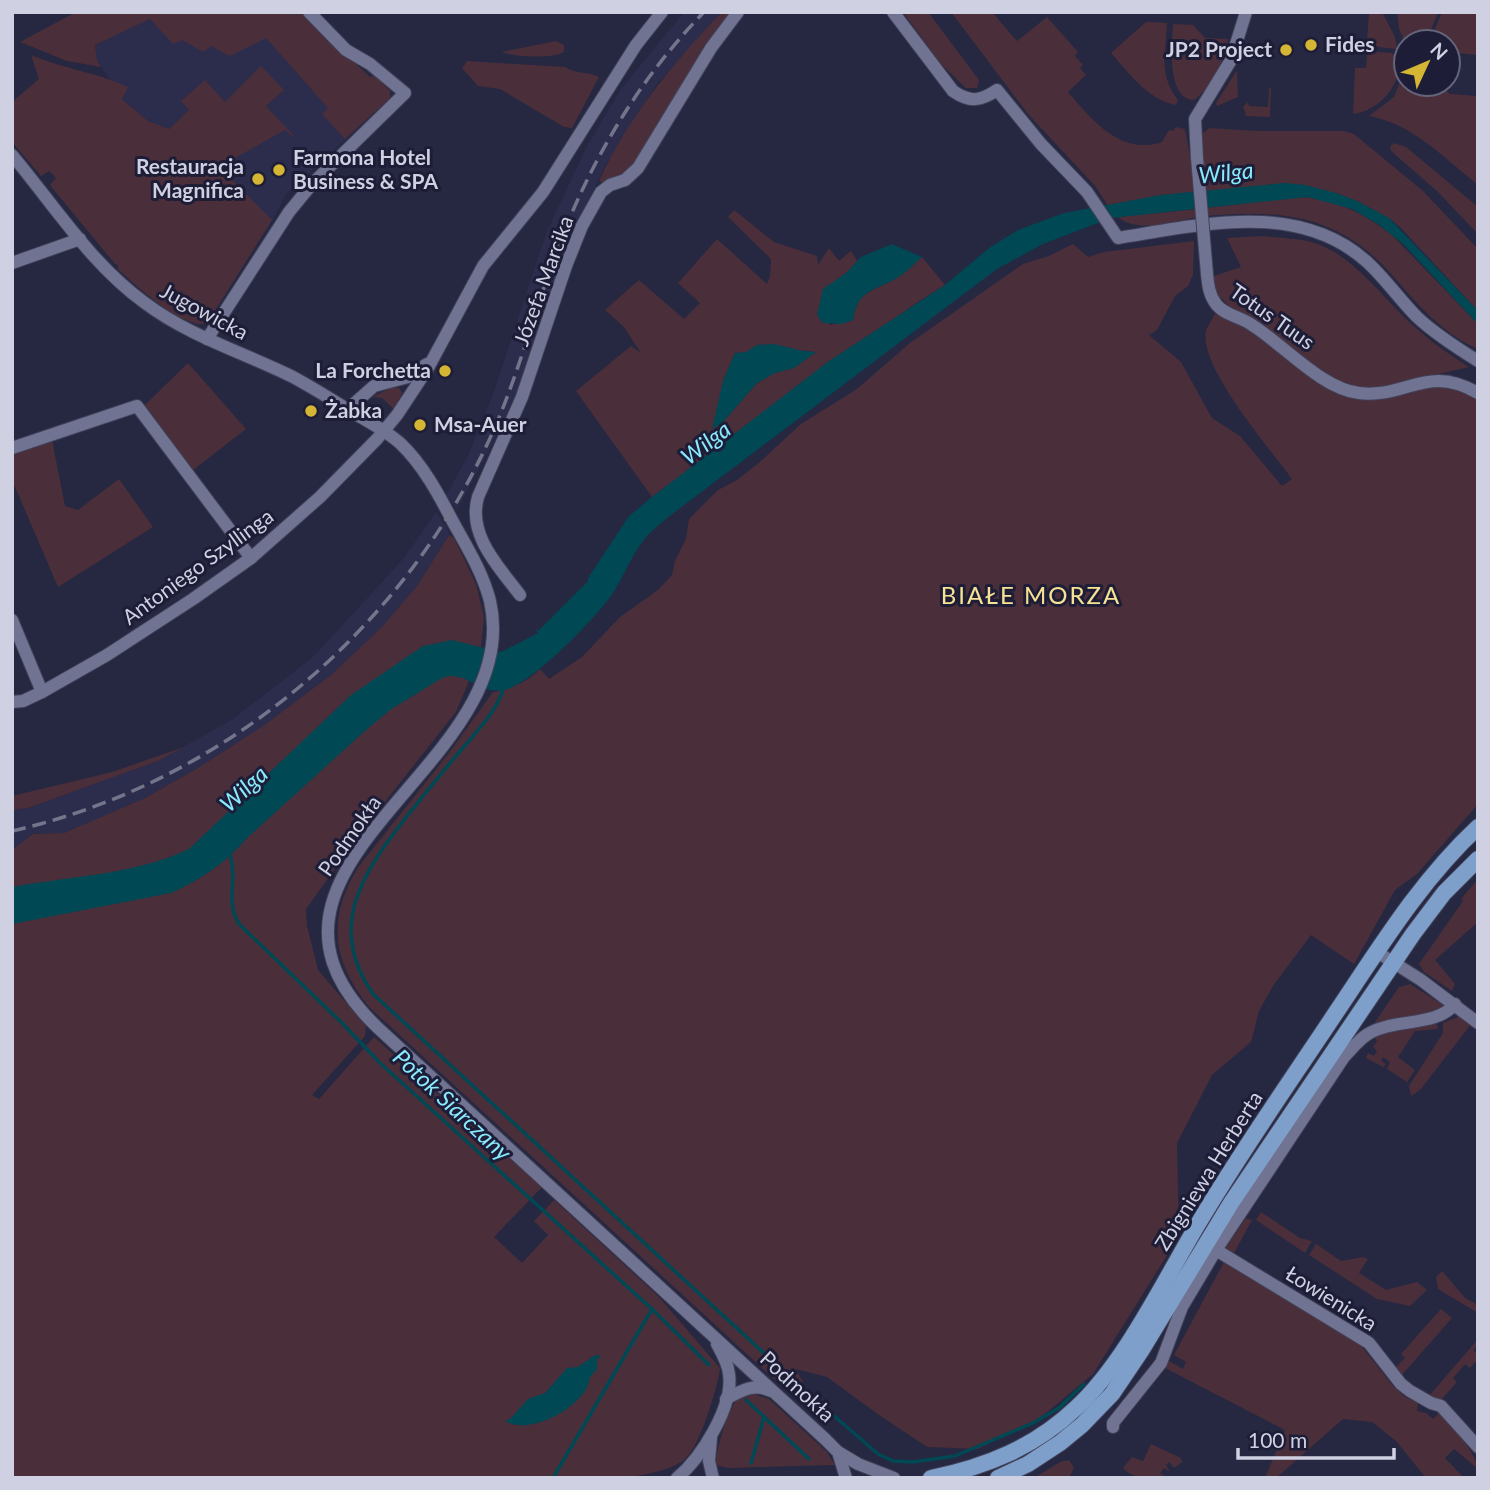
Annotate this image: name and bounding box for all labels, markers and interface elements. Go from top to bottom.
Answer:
north arrow [1392,28,1462,98]
place label: Fides [1325,31,1375,56]
place label: JP2 Project [1166,36,1272,61]
marker: Fides [1303,37,1319,53]
text: N [1426,38,1453,64]
marker: JP2 Project [1278,42,1294,58]
place label: Farmona Hotel Business & SPA [293,144,438,193]
place label: Restauracja Magnifica [136,153,244,202]
water label: Wilga [1197,155,1255,189]
marker: Farmona Hotel Business & SPA [271,162,287,178]
marker: Restauracja Magnifica [250,171,266,187]
street label: Józefa Marcika [507,212,578,349]
street label: Jugowicka [157,277,253,344]
street label: Totus Tuus [1226,278,1320,354]
place label: La Forchetta [315,357,431,382]
marker: La Forchetta [437,363,453,379]
place label: Żabka [325,397,382,422]
marker: Żabka [303,403,319,419]
place label: Msa-Auer [434,411,527,436]
water label: Wilga [675,414,736,470]
marker: Msa-Auer [412,417,428,433]
street label: Antoniego Szyllinga [117,503,277,629]
district label: BIAŁE MORZA [941,580,1121,609]
water label: Wilga [214,759,273,817]
street label: Podmokła [312,790,386,880]
water label: Potok Siarczany [388,1043,518,1167]
street label: Zbigniewa Herberta [1149,1086,1267,1254]
street label: Łowienicka [1282,1260,1382,1336]
street label: Podmokła [756,1345,840,1427]
scale bar [1238,1416,1394,1460]
text: 100 m [1248,1427,1307,1452]

